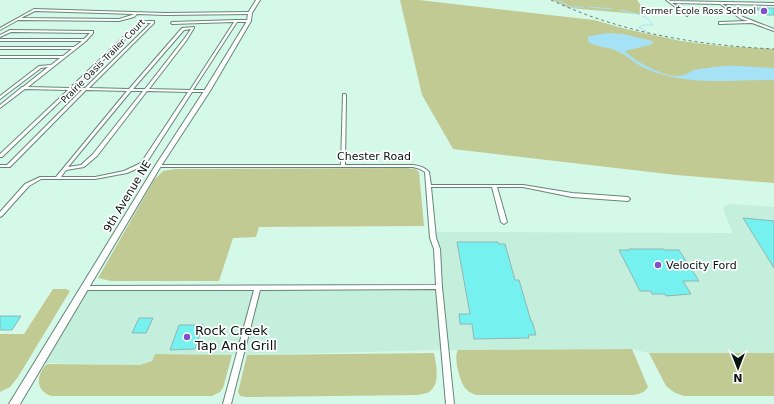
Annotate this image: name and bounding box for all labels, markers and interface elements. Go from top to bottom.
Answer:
place label: Former École Ross School [641,5,756,16]
marker: Former École Ross School [759,6,769,16]
street label: Prairie Oasis Trailer Court [59,17,147,105]
street label: Chester Road [337,150,411,163]
street label: 9th Avenue NE [101,158,154,234]
place label: Velocity Ford [666,259,737,272]
marker: Velocity Ford [653,260,663,270]
place label: Rock Creek Tap And Grill [194,323,277,353]
marker: Rock Creek Tap And Grill [182,332,192,342]
north arrow [718,348,758,388]
text: N [733,371,743,384]

